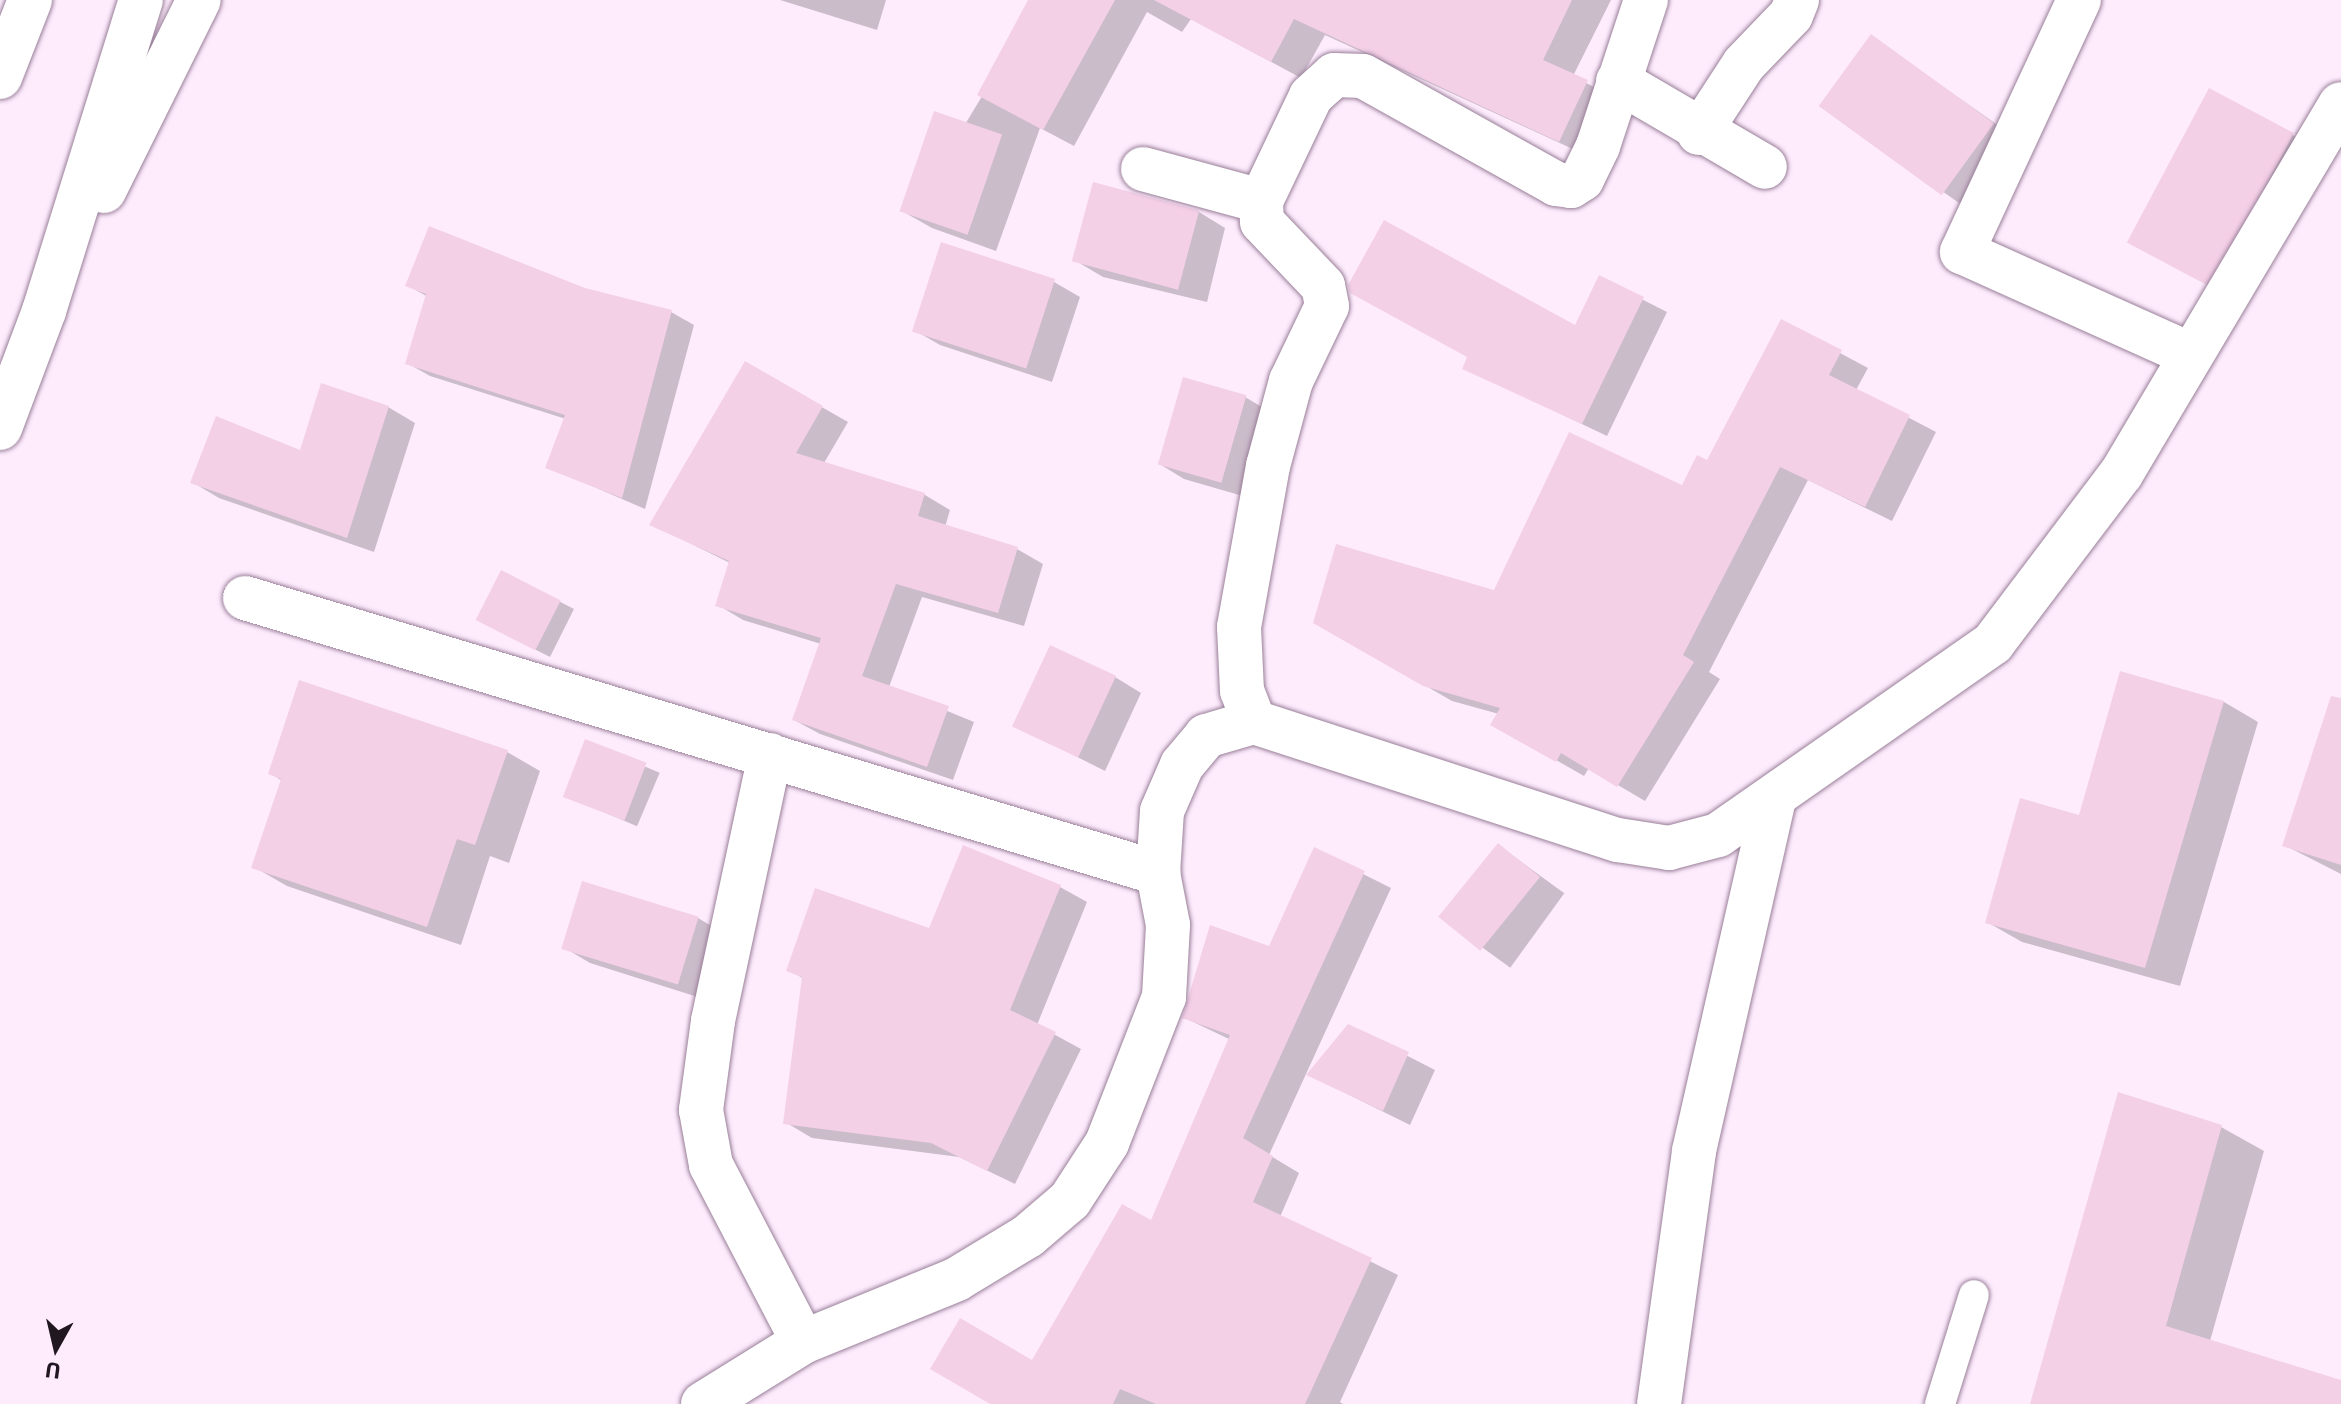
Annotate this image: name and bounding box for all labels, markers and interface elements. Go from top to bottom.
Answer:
north arrow [16,1308,96,1388]
text: U [43,1358,62,1386]

